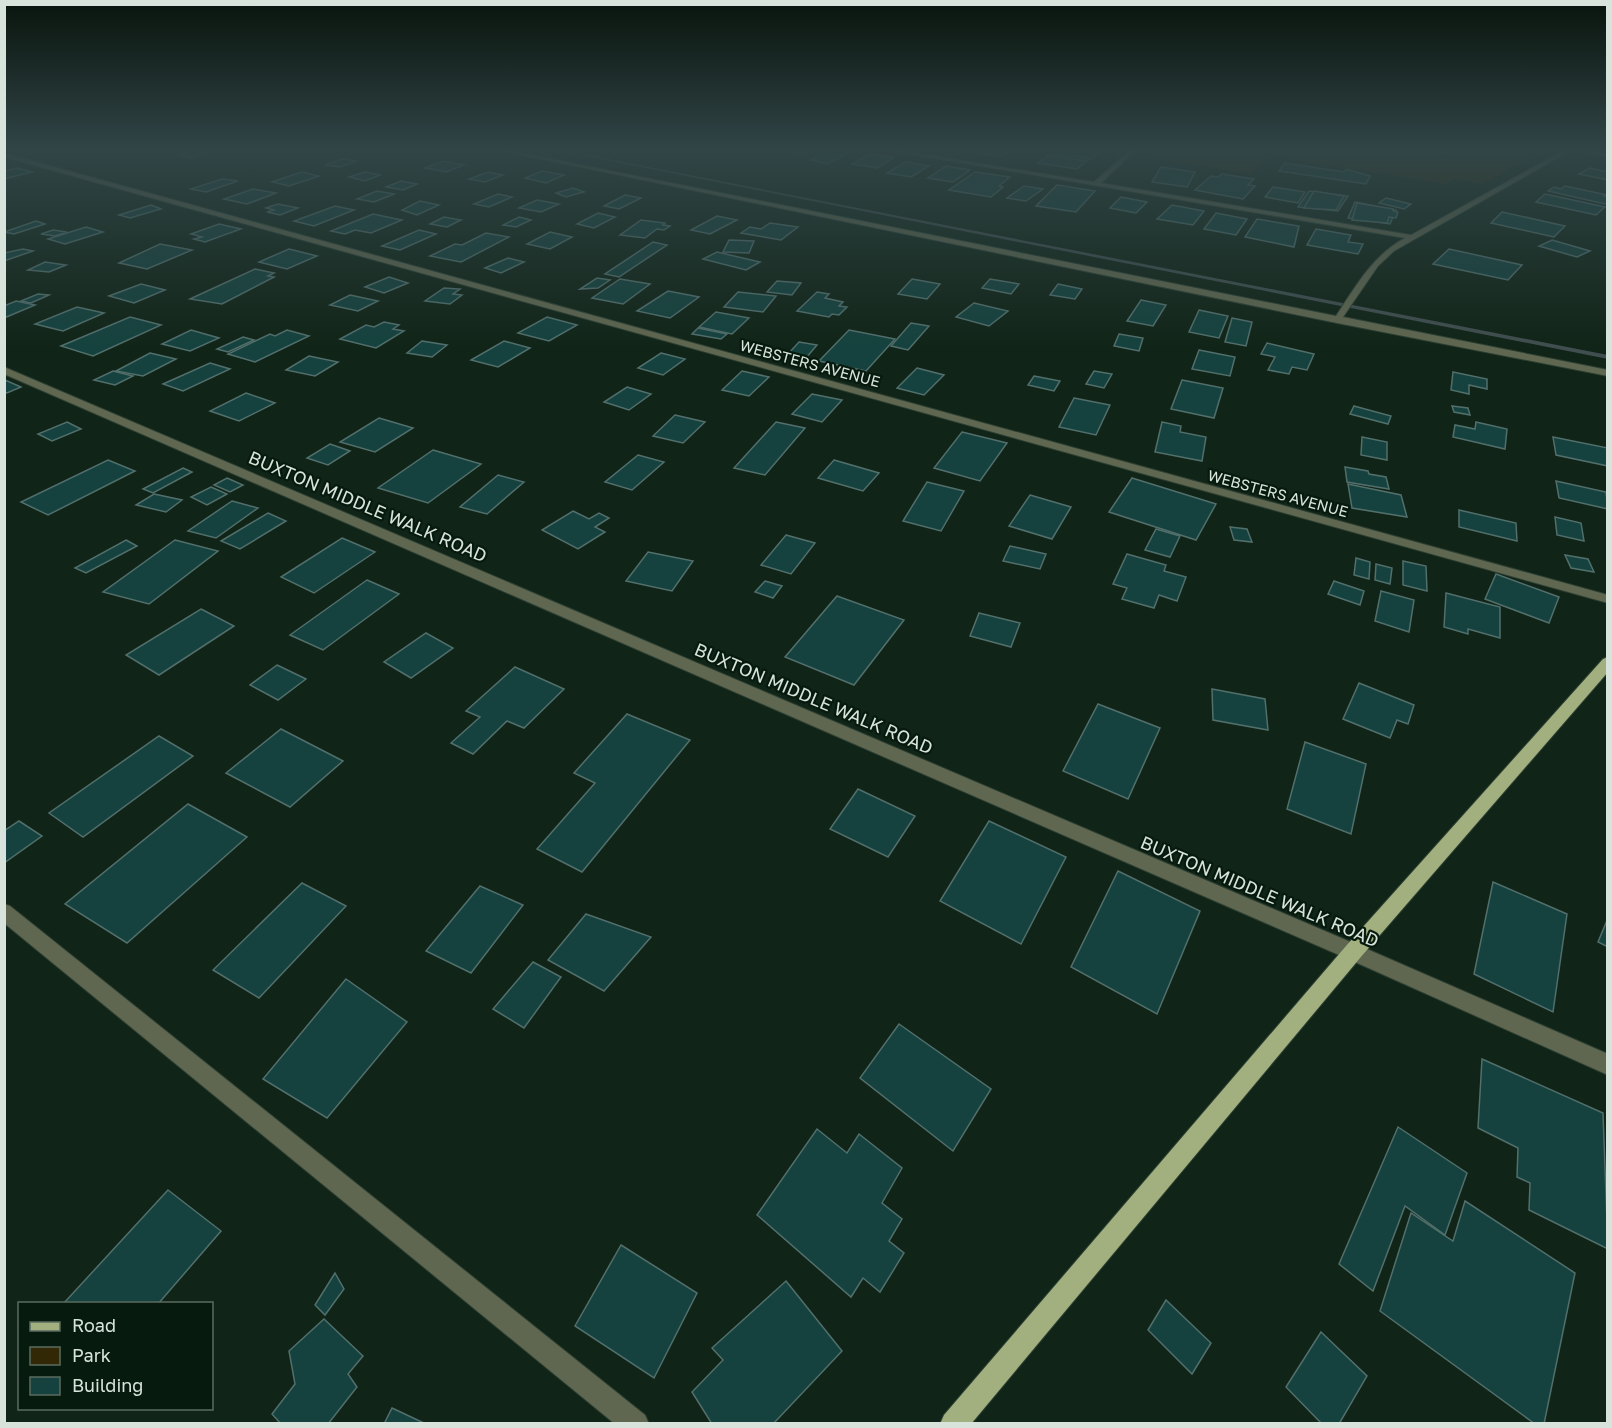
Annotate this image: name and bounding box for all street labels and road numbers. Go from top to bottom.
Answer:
street label: WEBSTERS AVENUE [738,336,882,390]
street label: BUXTON MIDDLE WALK ROAD [246,446,490,566]
street label: WEBSTERS AVENUE [1206,466,1350,520]
street label: BUXTON MIDDLE WALK ROAD [692,638,936,758]
street label: BUXTON MIDDLE WALK ROAD [1138,831,1382,951]

